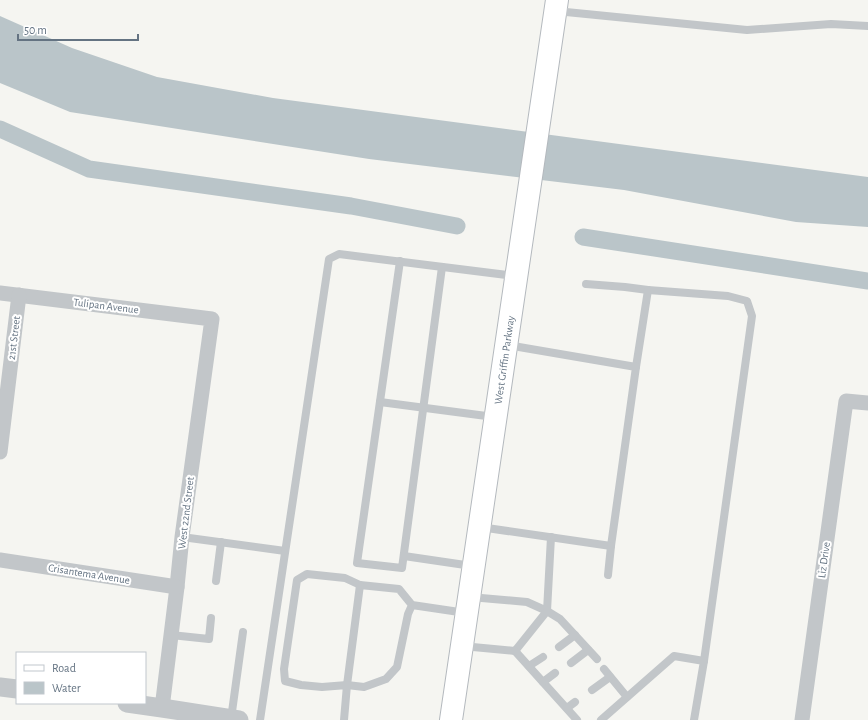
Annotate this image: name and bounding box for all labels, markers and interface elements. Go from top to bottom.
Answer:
scale bar [18,16,138,42]
text: 50 m [24,24,47,36]
street label: Tulipan Avenue [73,297,139,315]
street label: 21st Street [6,315,22,361]
street label: West Griffin Parkway [492,315,516,405]
street label: West 22nd Street [176,476,196,550]
street label: Liz Drive [816,541,832,579]
street label: Crisantema Avenue [47,562,131,586]
legend [16,652,146,704]
text: Road [52,662,76,674]
text: Water [52,682,81,694]

